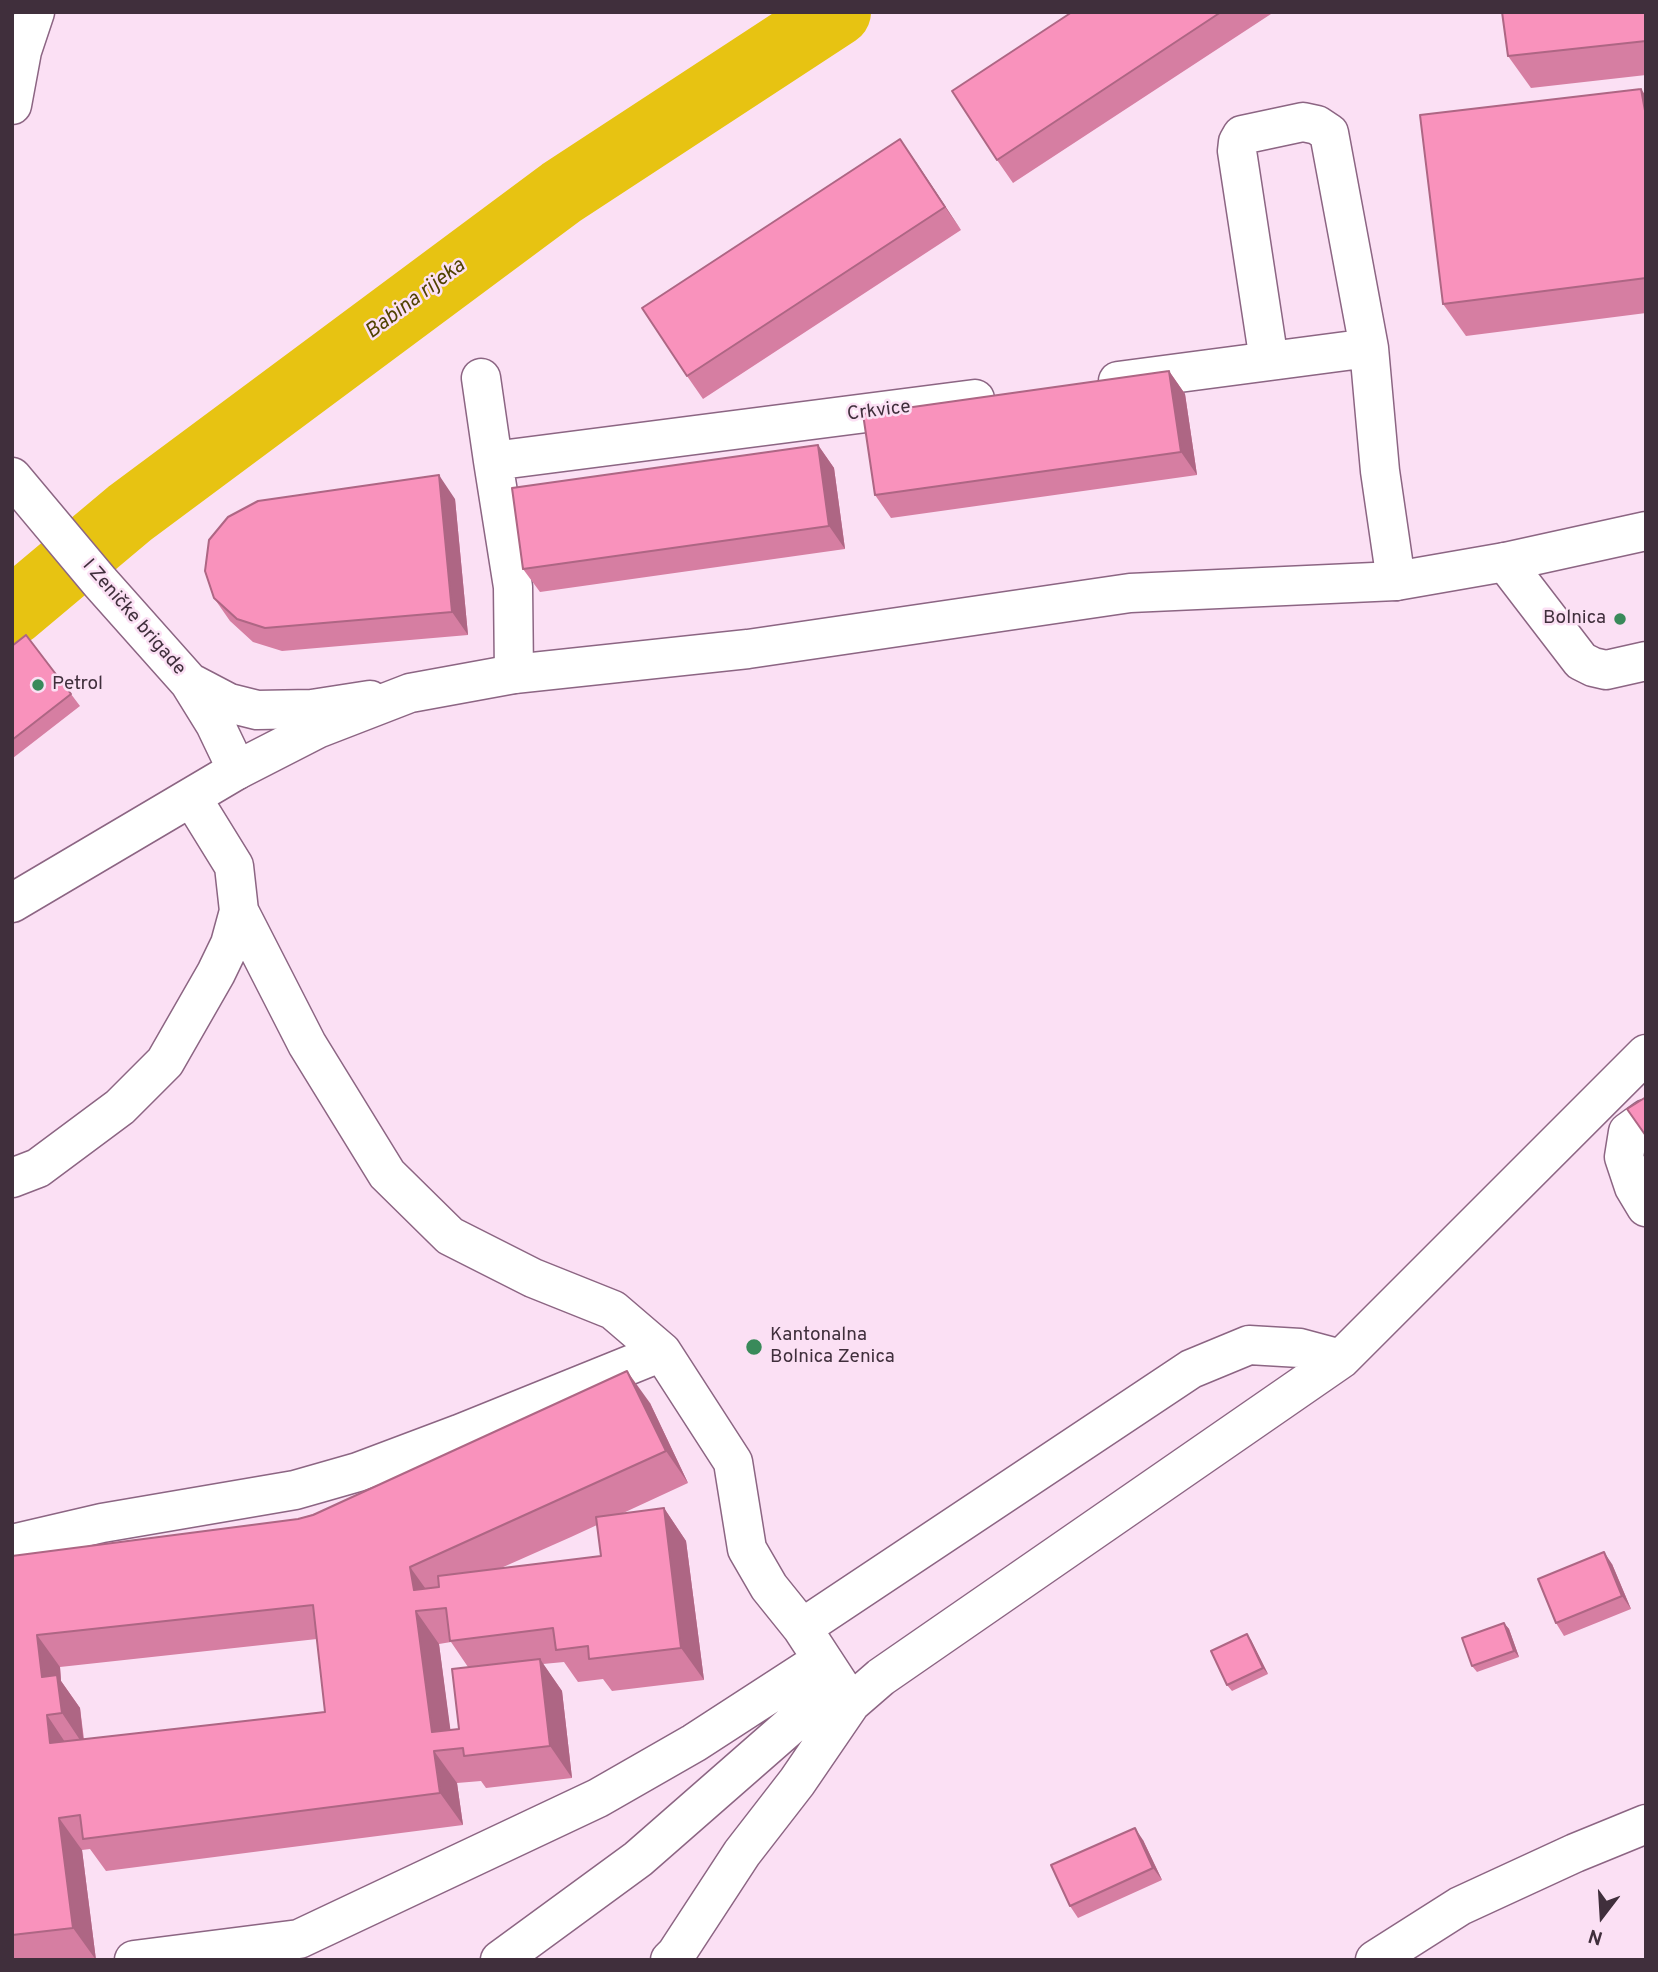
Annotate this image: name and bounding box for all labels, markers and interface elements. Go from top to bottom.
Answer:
water label: Babina rijeka [361,254,471,346]
street label: Crkvice [846,397,912,427]
street label: I Zeničke brigade [76,555,190,681]
place label: Bolnica [1543,608,1606,630]
marker: Bolnica [1612,611,1628,627]
place label: Petrol [52,674,103,696]
marker: Petrol [30,677,46,693]
place label: Kantonalna Bolnica Zenica [770,1325,895,1369]
marker: Kantonalna Bolnica Zenica [744,1337,764,1357]
north arrow [1567,1881,1637,1951]
text: N [1586,1923,1606,1950]

